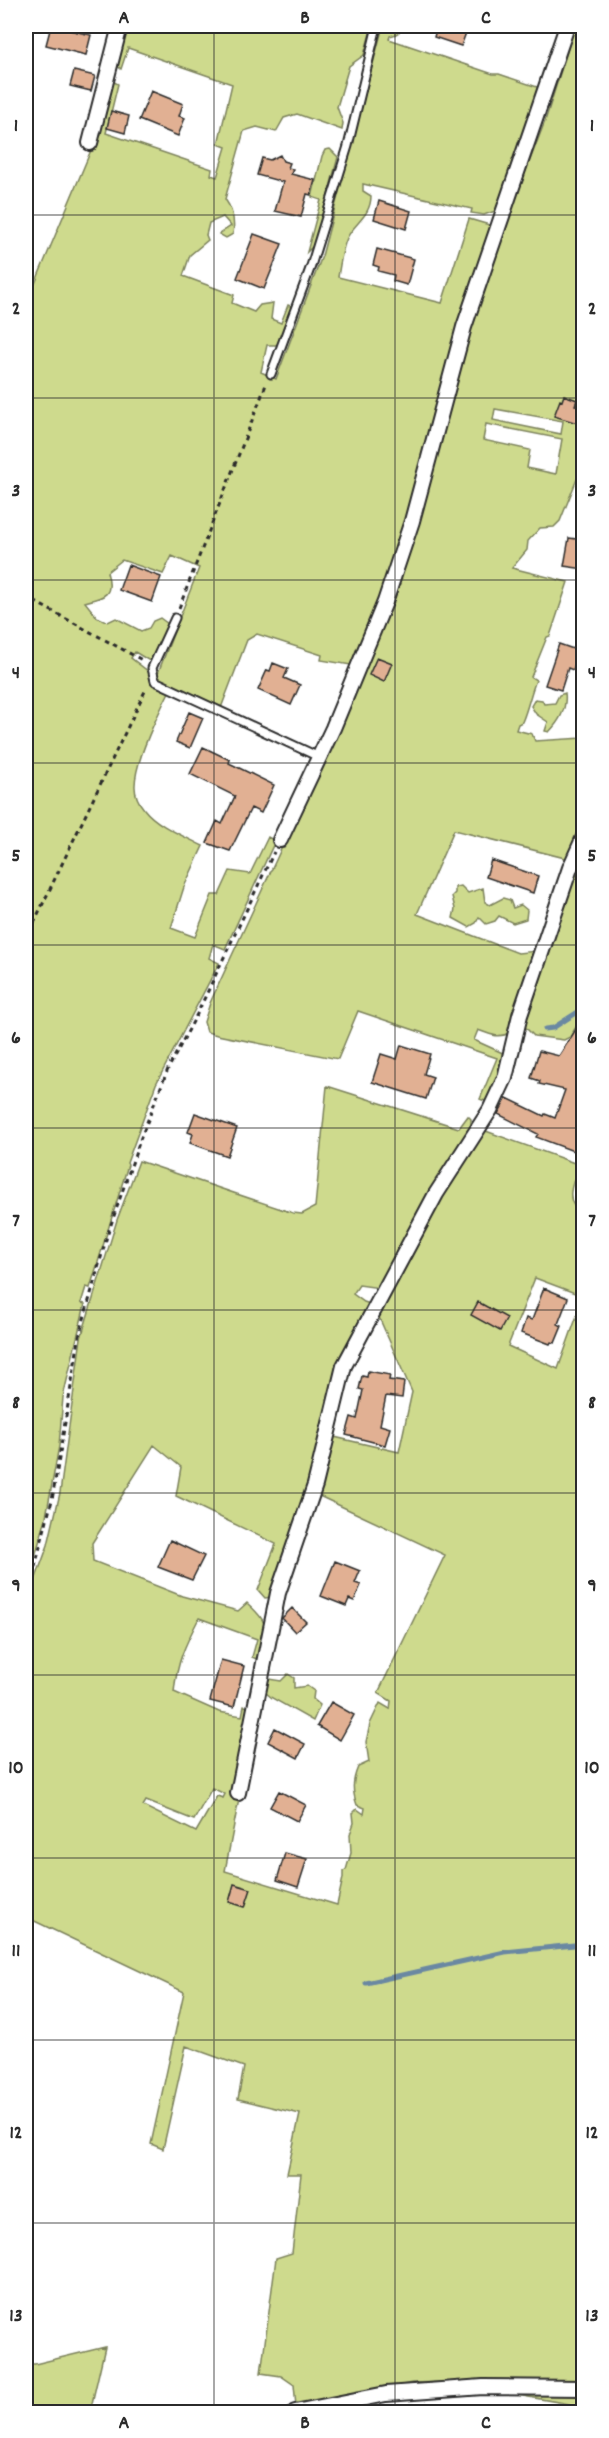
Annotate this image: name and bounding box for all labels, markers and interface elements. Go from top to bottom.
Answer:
text: A [119,5,130,33]
text: B [300,5,310,33]
text: C [481,5,491,33]
text: 1 [14,113,18,141]
text: 1 [590,113,594,141]
text: 2 [12,296,20,324]
text: 2 [588,296,596,324]
text: 3 [12,478,20,506]
text: 3 [588,478,596,506]
text: 4 [12,660,20,688]
text: 4 [588,660,596,688]
text: 5 [11,843,21,871]
text: 5 [587,843,597,871]
text: 6 [11,1025,21,1053]
text: 6 [587,1025,597,1053]
text: 7 [12,1208,20,1236]
text: 7 [588,1208,596,1236]
text: 8 [12,1390,20,1418]
text: 8 [588,1390,596,1418]
text: 9 [11,1573,21,1601]
text: 9 [587,1573,597,1601]
text: 10 [8,1755,24,1783]
text: 10 [584,1755,600,1783]
text: 11 [12,1938,20,1966]
text: 11 [588,1938,596,1966]
text: 12 [9,2120,23,2148]
text: 12 [585,2120,599,2148]
text: 13 [9,2303,23,2331]
text: 13 [585,2303,599,2331]
text: A [119,2410,130,2438]
text: B [300,2410,310,2438]
text: C [481,2410,491,2438]

